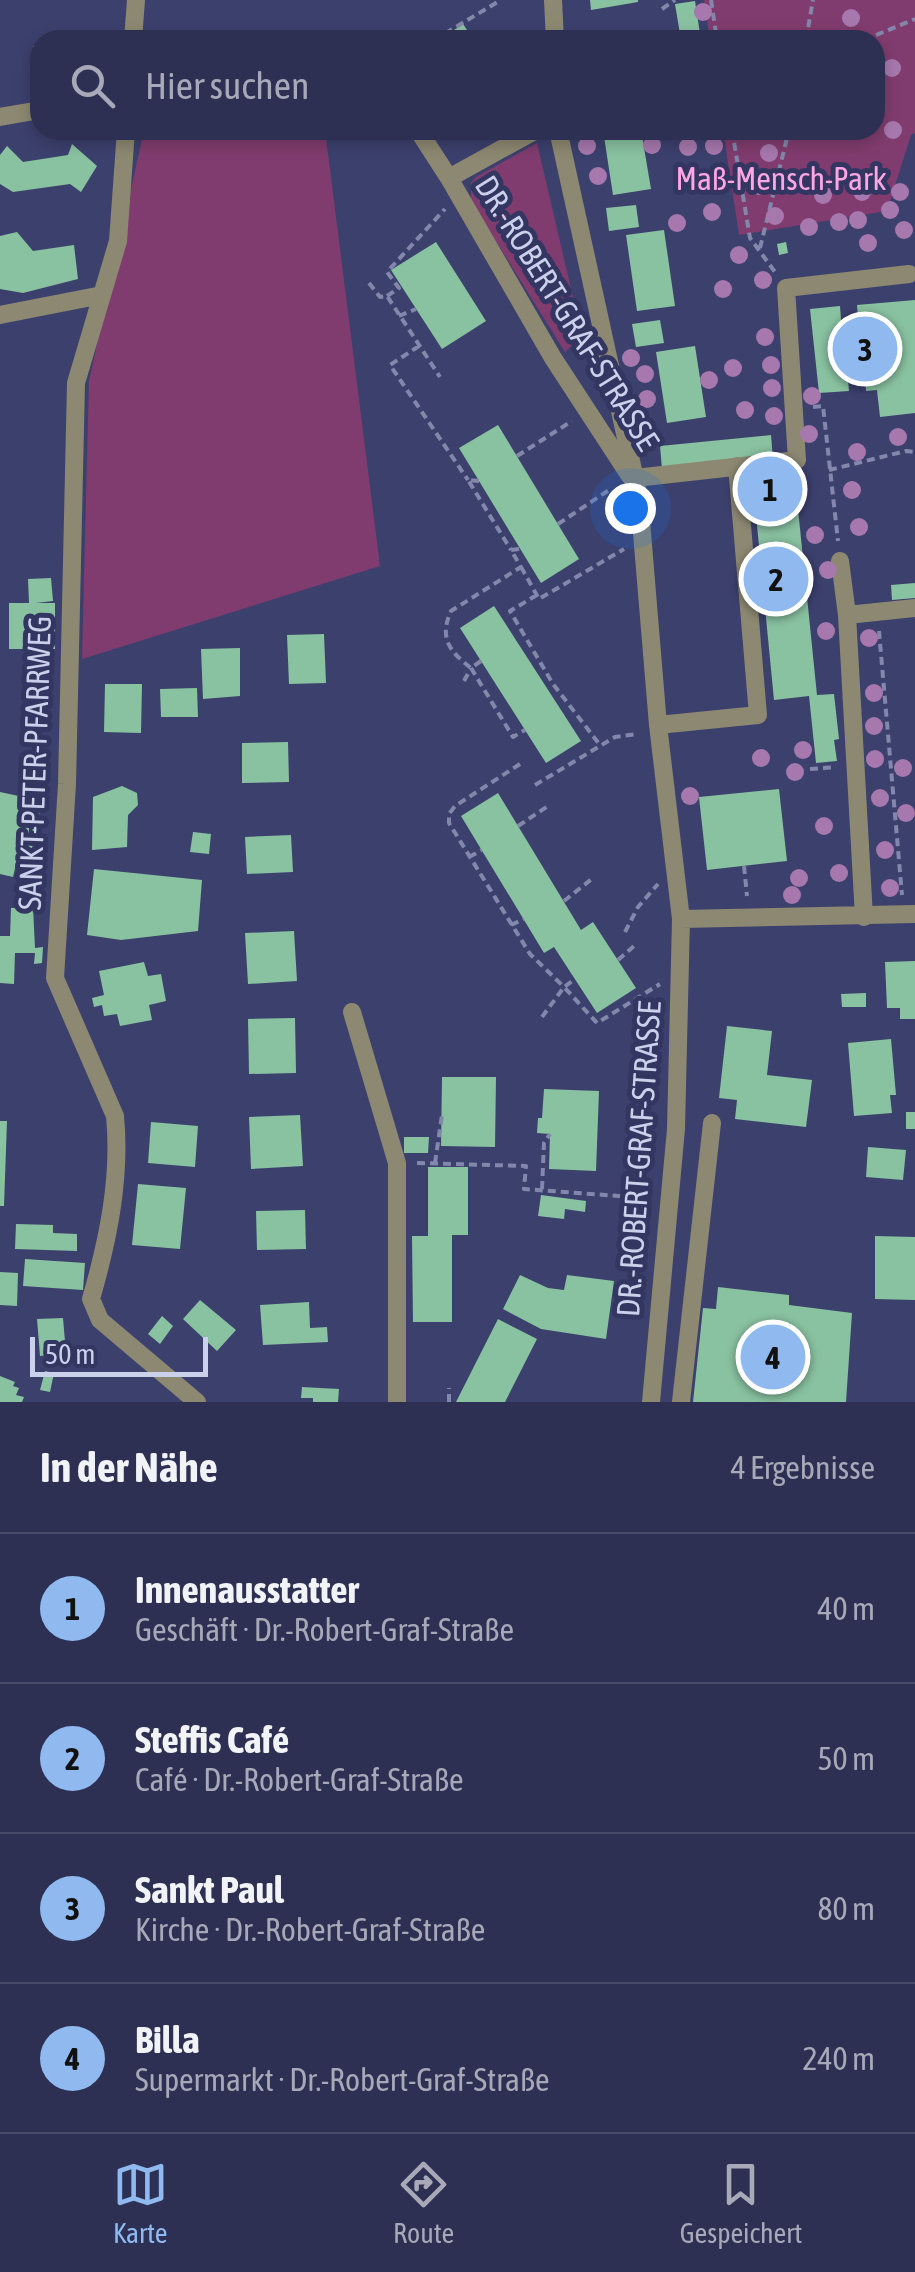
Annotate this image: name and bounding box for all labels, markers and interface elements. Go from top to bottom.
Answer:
search box [30,30,885,140]
icon: search [65,58,120,113]
text: Hier suchen [145,64,309,107]
park label: Maß-Mensch-Park [676,160,886,197]
street label: DR.-ROBERT-GRAF-STRASSE [468,169,667,457]
pin: 3 [832,312,898,386]
pin: 1 [738,452,802,526]
your location [605,483,656,534]
pin: 2 [744,542,808,616]
street label: SANKT-PETER-PFARRWEG [11,615,58,911]
street label: DR.-ROBERT-GRAF-STRASSE [609,999,668,1318]
pin: 4 [740,1320,806,1394]
scale bar [30,1332,208,1376]
text: 50 m [45,1338,95,1370]
text: In der Nähe [40,1443,218,1491]
text: 4 Ergebnisse [731,1449,875,1486]
text: Innenausstatter [135,1568,359,1611]
text: 1 [65,1590,80,1627]
text: 40 m [817,1590,875,1627]
text: Geschäft · Dr.-Robert-Graf-Straße [135,1611,514,1648]
text: Steffis Café [135,1718,289,1761]
text: 2 [65,1740,80,1777]
text: 50 m [817,1740,875,1777]
text: Café · Dr.-Robert-Graf-Straße [135,1761,463,1798]
text: Sankt Paul [135,1868,284,1911]
text: 3 [65,1890,80,1927]
text: 80 m [817,1890,875,1927]
text: Kirche · Dr.-Robert-Graf-Straße [135,1911,485,1948]
text: Billa [135,2018,200,2061]
text: 4 [65,2040,80,2077]
text: 240 m [802,2040,875,2077]
text: Supermarkt · Dr.-Robert-Graf-Straße [135,2061,550,2098]
tab: Karte [113,2157,168,2249]
tab: Route [393,2157,454,2249]
tab: Gespeichert [680,2157,802,2249]

